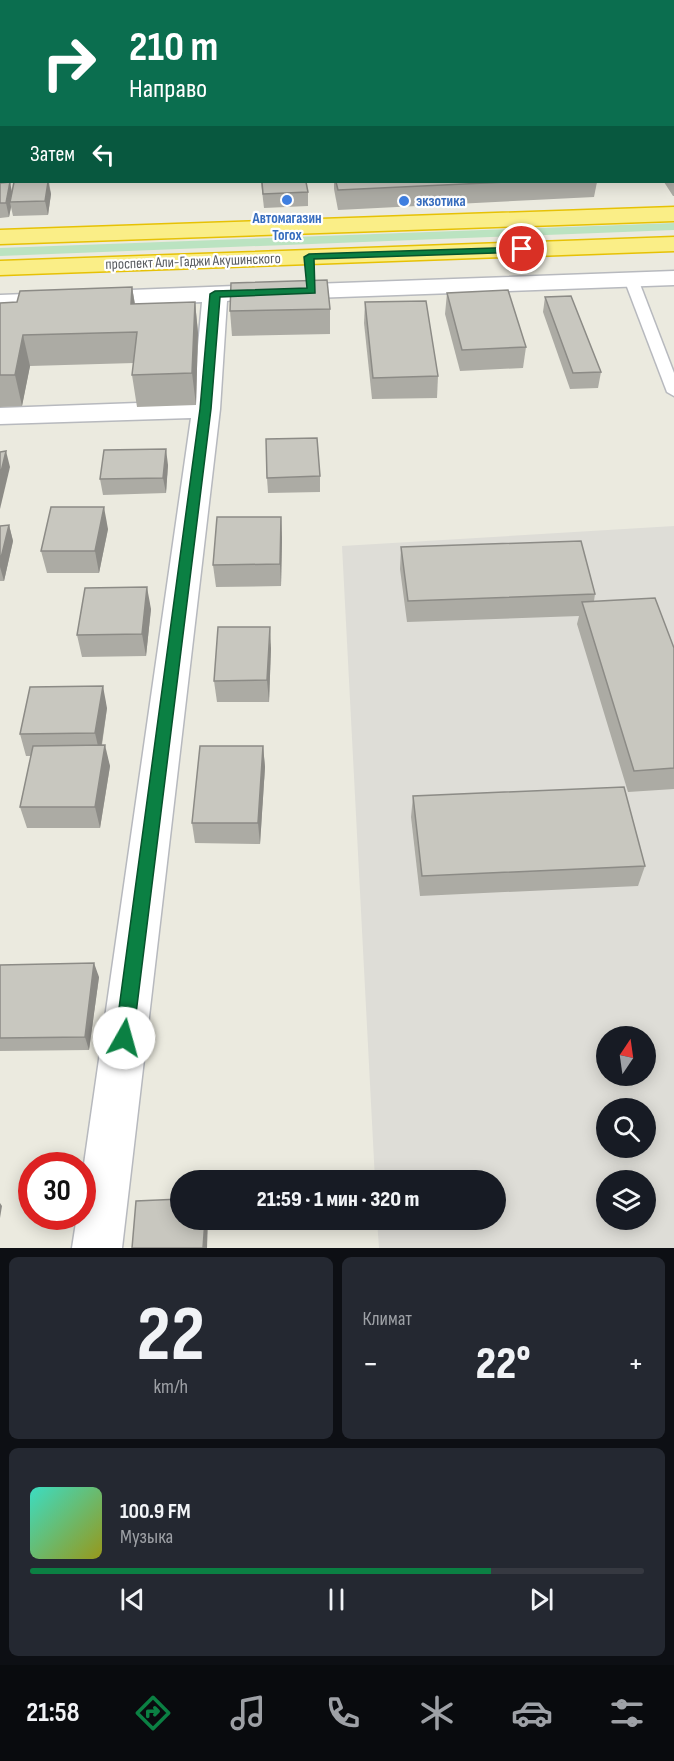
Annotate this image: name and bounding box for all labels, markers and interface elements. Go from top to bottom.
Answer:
text: 210 m [129,22,218,73]
icon: right [30,24,108,102]
text: Направо [129,73,207,105]
icon: left [87,138,120,171]
text: Затем [30,141,75,168]
place label: экзотика [416,192,466,211]
marker: Автомагазин Тогох [280,193,294,207]
marker: экзотика [397,194,411,208]
place label: Автомагазин Тогох [251,209,322,245]
pin [496,223,547,274]
icon: arrive [505,232,538,265]
street label: проспект Али-Гаджи Акушинского [105,249,281,274]
position arrow [92,1006,156,1070]
north arrow [596,1026,656,1086]
map controls [596,1026,656,1230]
button: search [596,1098,656,1158]
speed limit sign: 30 [18,1152,96,1230]
button: layers [596,1170,656,1230]
text: 21:59 · 1 мин · 320 m [257,1186,419,1213]
text: 22 [137,1289,205,1382]
text: Климат [363,1307,412,1331]
text: 22° [476,1337,531,1392]
text: − [363,1344,379,1384]
text: + [628,1344,644,1384]
text: km/h [153,1375,188,1399]
text: 100.9 FM [120,1498,191,1525]
text: Музыка [120,1525,173,1549]
icon: previous [116,1583,149,1616]
icon: pause [320,1583,353,1616]
icon: next [525,1583,558,1616]
icon: directions [132,1692,174,1734]
icon: music [227,1692,269,1734]
icon: phone [322,1692,364,1734]
icon: climate [416,1692,458,1734]
icon: car [511,1692,553,1734]
icon: filters [606,1692,648,1734]
text: 21:58 [26,1697,79,1729]

